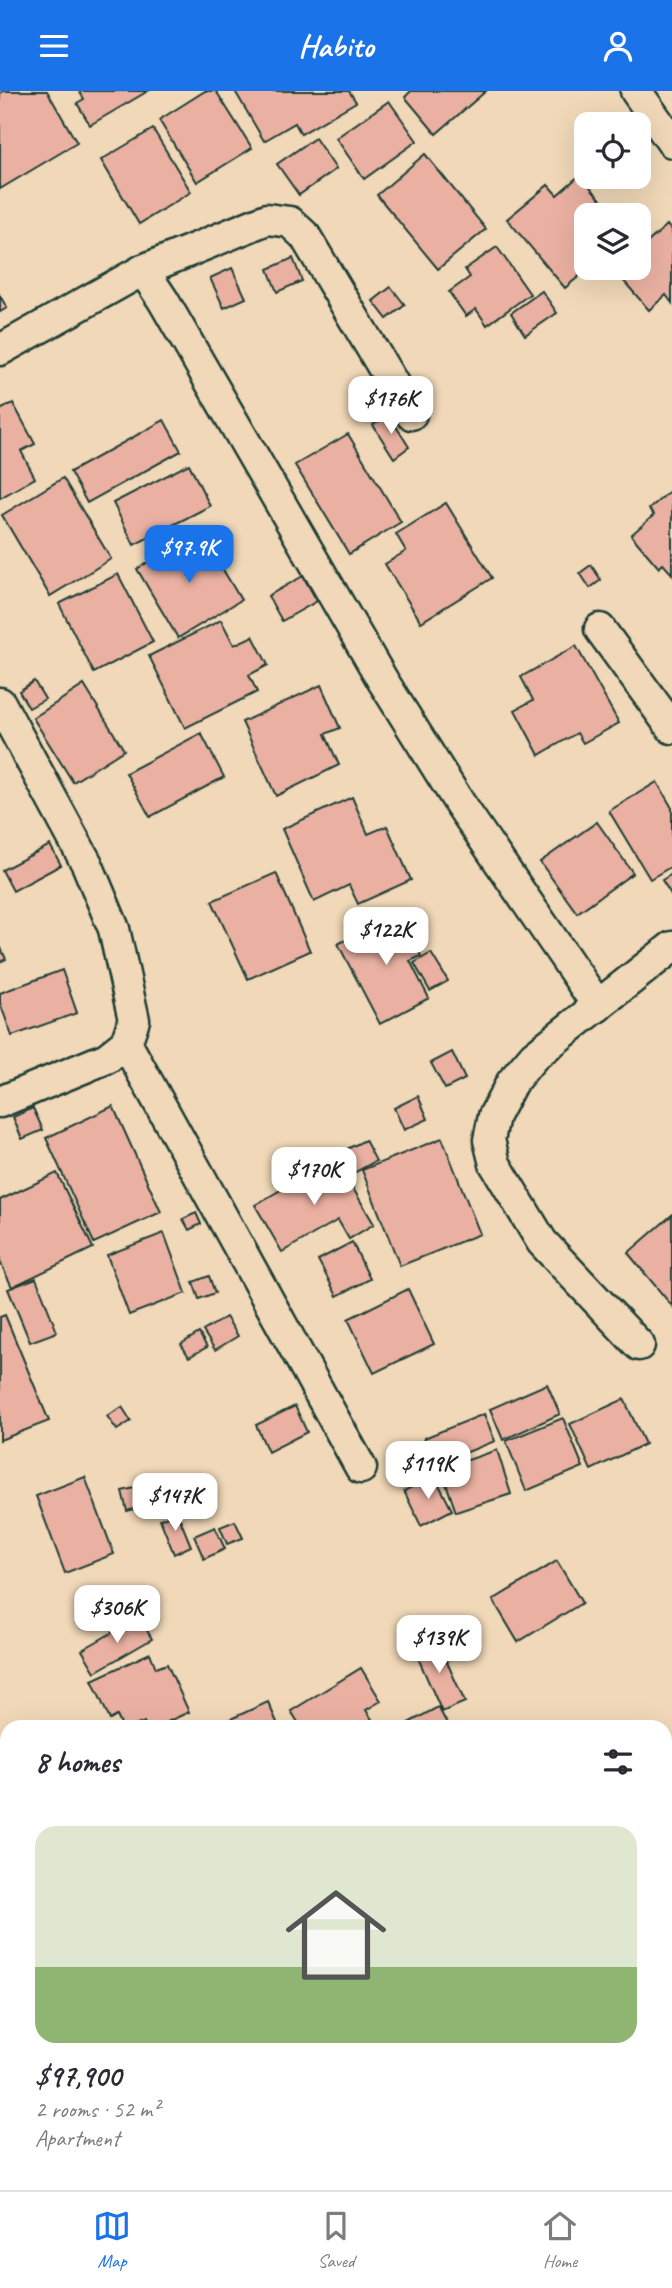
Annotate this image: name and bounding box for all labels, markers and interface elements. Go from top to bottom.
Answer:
text: Habito [298,25,374,66]
icon: menu [35,27,73,65]
icon: person [599,27,637,65]
map controls [574,112,651,280]
button: locate [574,112,651,189]
button: layers [574,203,651,280]
pin: $176K [342,377,440,436]
text: $176K [364,384,418,413]
pin: $97.9K [132,525,246,585]
text: $97.9K [161,533,218,562]
pin: $122K [337,907,435,967]
text: $122K [359,915,413,944]
pin: $170K [265,1147,363,1207]
text: $170K [288,1155,341,1184]
pin: $119K [379,1441,477,1501]
text: $119K [402,1449,454,1478]
pin: $147K [126,1473,224,1533]
text: $147K [149,1481,202,1510]
pin: $306K [68,1585,166,1645]
text: $306K [90,1593,144,1622]
pin: $139K [390,1615,488,1675]
text: $139K [413,1623,465,1652]
text: 8 homes [35,1743,120,1781]
icon: filters [599,1743,637,1781]
icon: home [273,1872,399,1998]
text: $97,900 [35,2057,121,2095]
text: 2 rooms · 52 m² [35,2095,159,2124]
text: Apartment [35,2124,120,2153]
tab: Map [93,2207,131,2273]
tab: Saved [317,2207,355,2273]
tab: Home [541,2207,579,2273]

